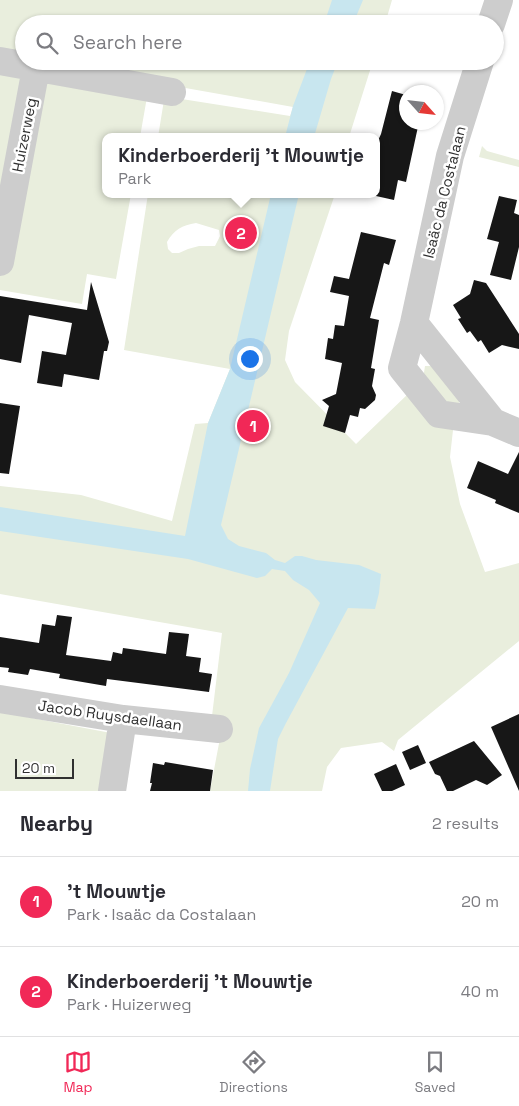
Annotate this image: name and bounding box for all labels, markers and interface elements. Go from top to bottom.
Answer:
search box [15,15,504,70]
icon: search [33,29,61,57]
text: Search here [73,30,183,55]
north arrow [399,85,444,130]
street label: Huizerweg [8,96,40,174]
street label: Isaäc da Costalaan [418,124,470,260]
popup [102,133,380,198]
text: Kinderboerderij 't Mouwtje [118,143,364,168]
text: Park [118,168,151,189]
pin: 2 [225,214,257,252]
your location [237,346,263,372]
pin: 1 [237,407,269,445]
street label: Jacob Ruysdaellaan [37,695,183,735]
scale bar [15,756,74,779]
text: 20 m [22,759,55,777]
text: Nearby [20,810,93,837]
text: 2 results [432,813,499,834]
text: 't Mouwtje [67,879,166,904]
text: 1 [32,891,40,912]
text: 20 m [461,891,499,912]
text: Park · Isaäc da Costalaan [67,904,256,925]
text: Kinderboerderij 't Mouwtje [67,969,313,994]
text: 2 [31,981,41,1002]
text: 40 m [461,981,499,1002]
text: Park · Huizerweg [67,994,192,1015]
tab: Map [63,1048,93,1096]
tab: Directions [219,1048,288,1096]
tab: Saved [415,1048,456,1096]

